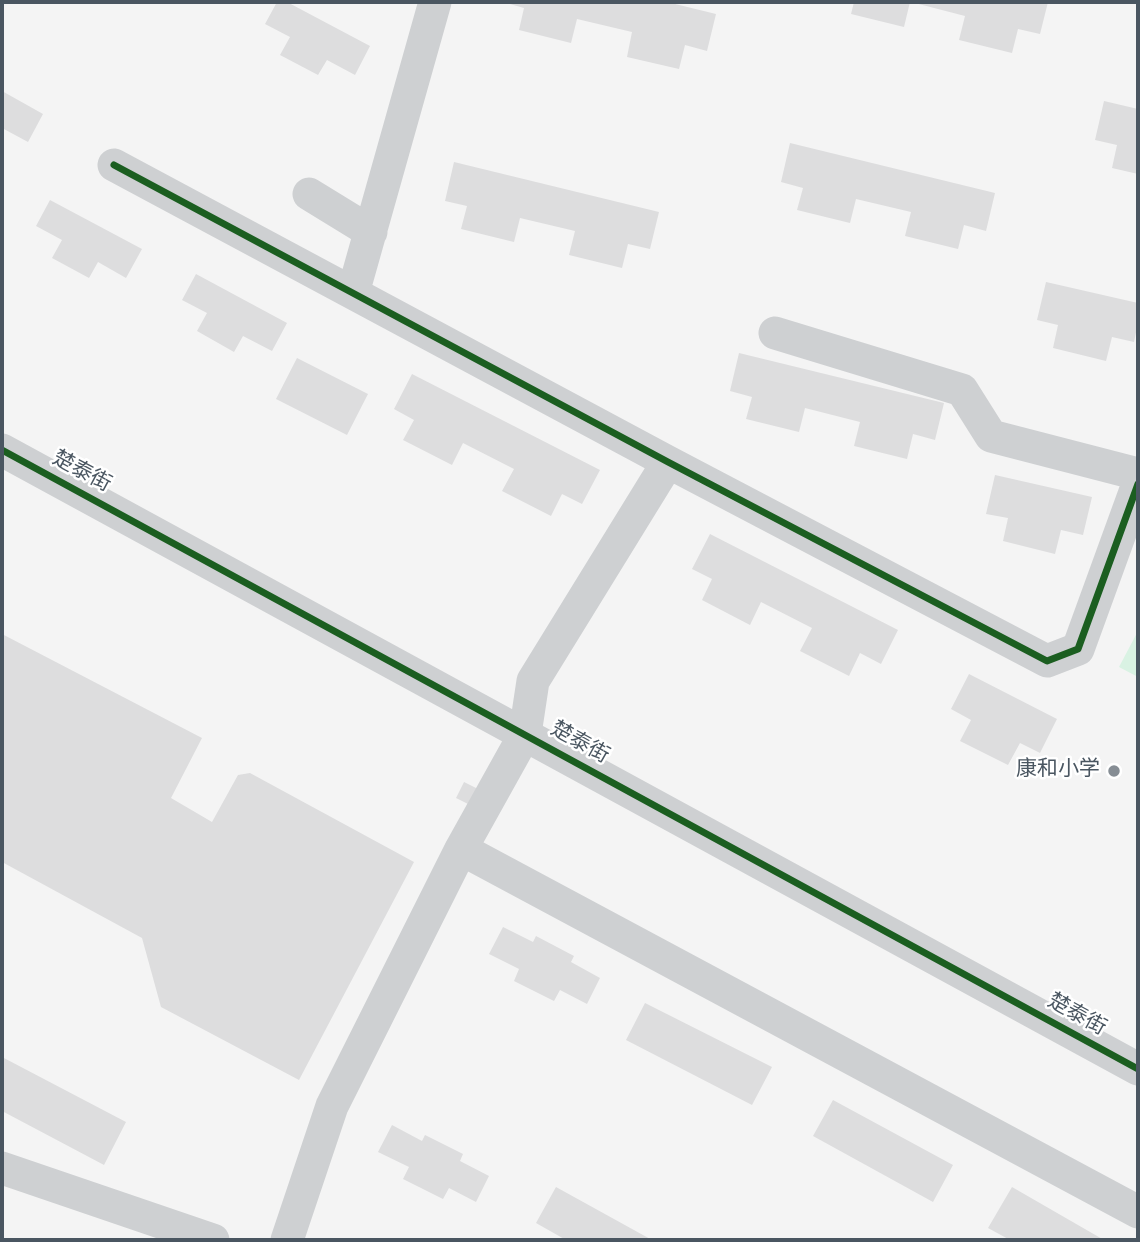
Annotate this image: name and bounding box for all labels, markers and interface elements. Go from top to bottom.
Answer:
street label: 楚泰街 [47,447,115,499]
street label: 楚泰街 [545,718,613,770]
place label: 康和小学 [1016,758,1100,784]
marker: 康和小学 [1106,763,1122,779]
street label: 楚泰街 [1042,990,1110,1042]

